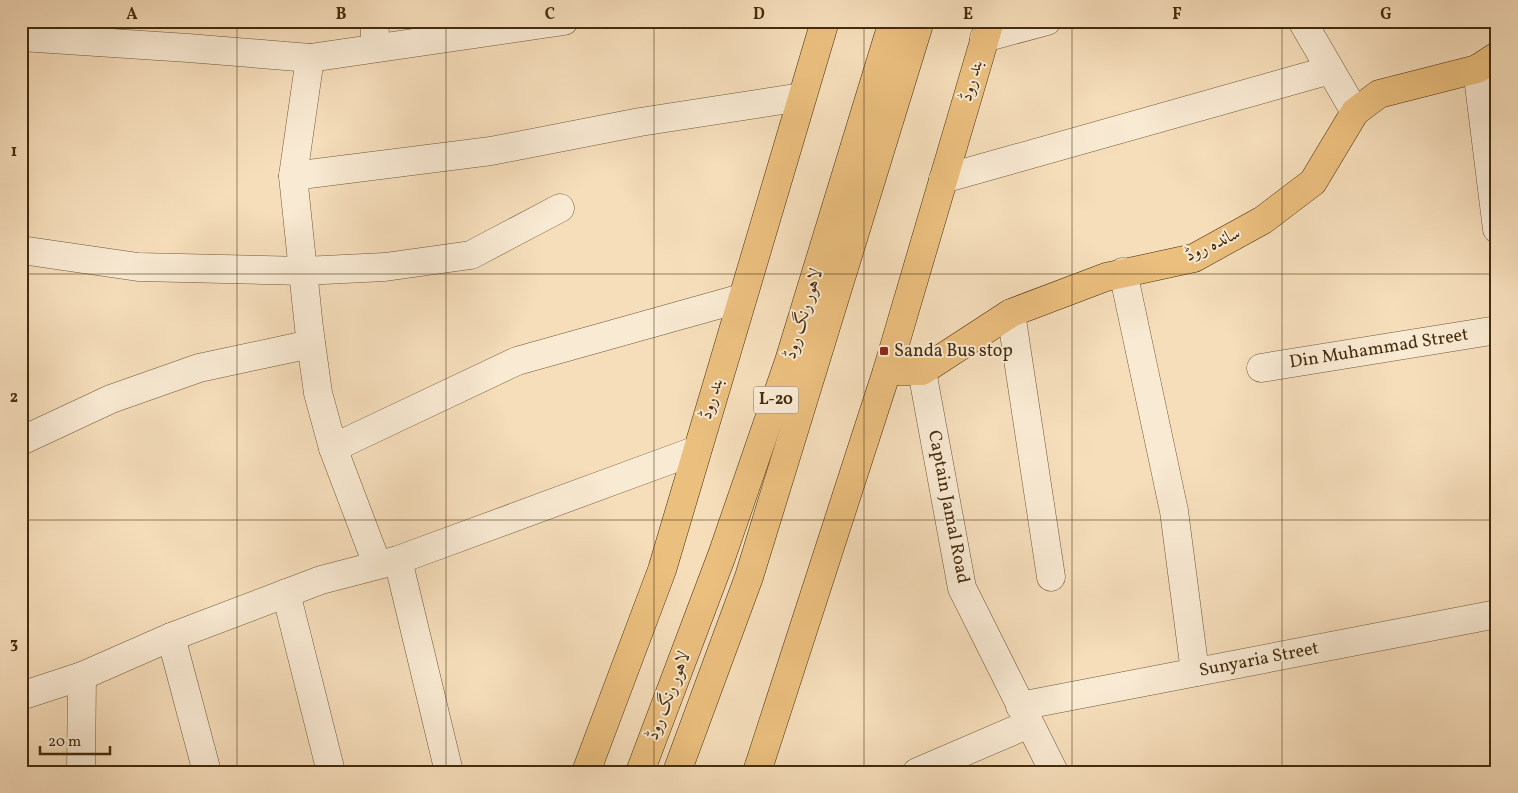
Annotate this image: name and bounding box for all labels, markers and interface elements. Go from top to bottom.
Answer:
text: A [126,4,138,26]
text: B [336,4,347,26]
text: C [545,4,555,26]
text: D [753,4,765,26]
text: E [963,4,973,26]
text: F [1172,4,1182,26]
text: G [1380,4,1392,26]
street label: بند روڈ [954,57,990,105]
text: 1 [11,141,17,163]
street label: ساندہ روڈ [1181,221,1245,269]
street label: لاہور رنگ روڈ [777,265,830,362]
street label: Din Muhammad Street [1288,323,1470,375]
place label: Sanda Bus stop [894,339,1013,364]
marker: Sanda Bus stop [878,345,890,357]
street label: بند روڈ [694,375,730,423]
road number: L-20 [754,386,798,414]
text: 2 [10,387,18,409]
street label: Captain Jamal Road [921,428,975,586]
text: 3 [10,633,18,655]
street label: Sunyaria Street [1197,636,1321,684]
street label: لاہور رنگ روڈ [640,647,697,744]
scale bar [40,723,110,755]
text: 20 m [48,732,81,753]

